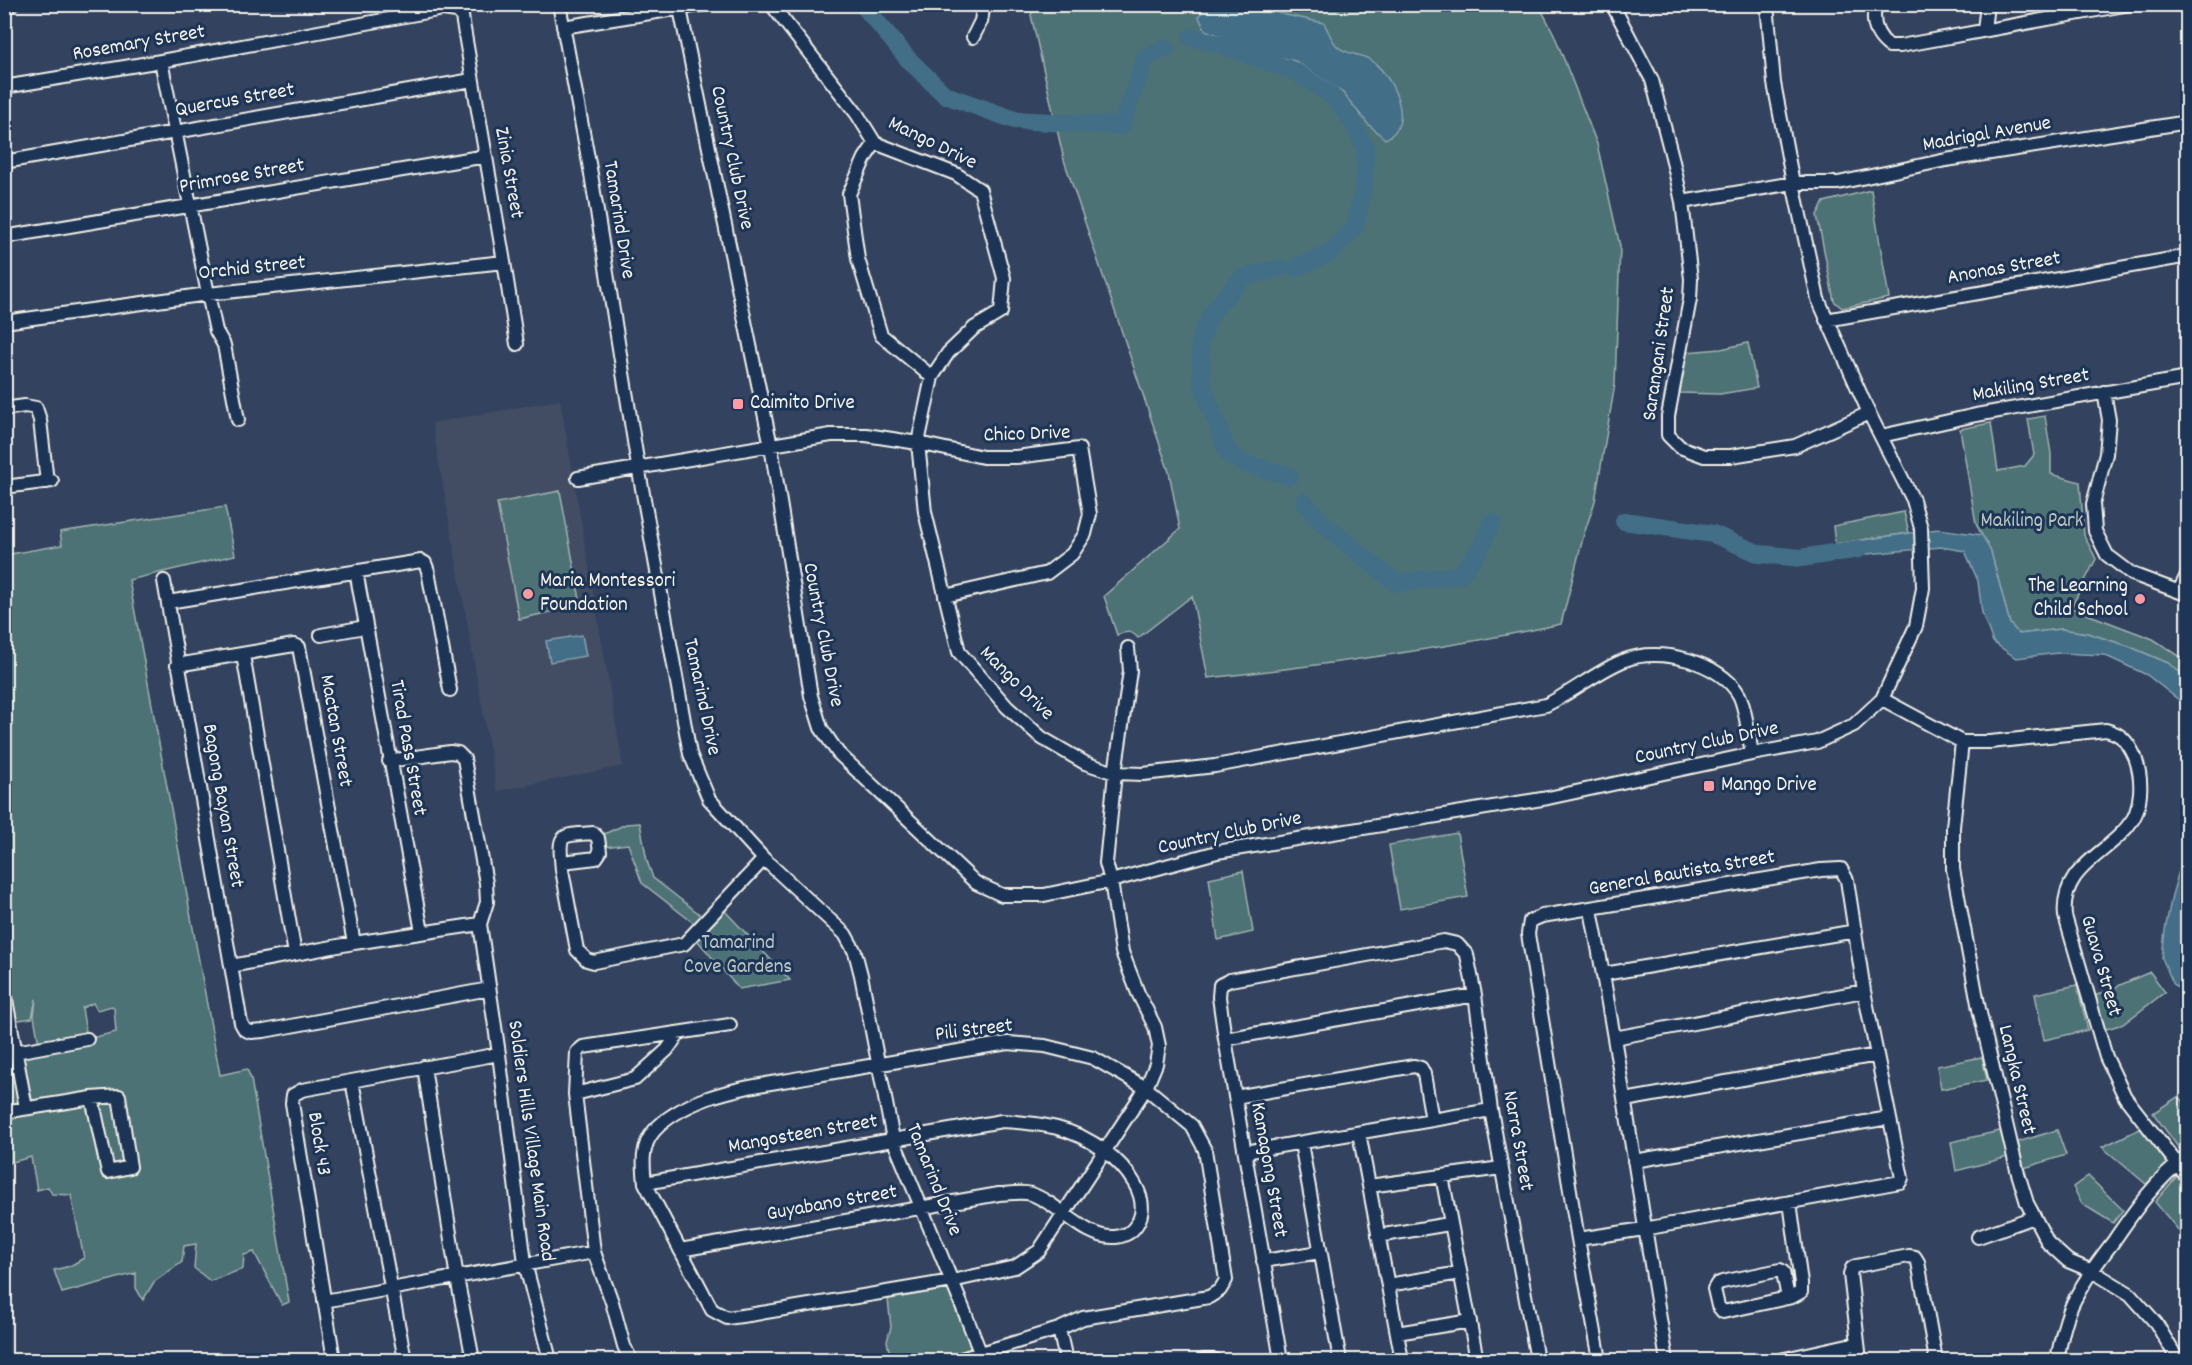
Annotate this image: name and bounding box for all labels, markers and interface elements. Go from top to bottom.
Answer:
street label: Rosemary Street [70,18,208,70]
street label: Quercus Street [173,76,297,126]
street label: Country Club Drive [701,83,761,233]
street label: Madrigal Avenue [1920,109,2054,161]
street label: Mango Drive [882,110,982,178]
street label: Zinia Street [485,125,531,221]
street label: Primrose Street [177,151,307,203]
street label: Tamarind Drive [594,159,642,281]
street label: Anonas Street [1945,244,2063,294]
street label: Orchid Street [197,248,307,290]
street label: Sarangani Street [1636,285,1684,423]
street label: Makiling Street [1970,361,2092,411]
place label: Caimito Drive [750,389,855,419]
marker: Caimito Drive [731,397,745,411]
street label: Chico Drive [983,418,1071,452]
park label: Makiling Park [1981,507,2083,537]
street label: Country Club Drive [793,560,851,710]
place label: Maria Montessori Foundation [540,567,676,621]
place label: The Learning Child School [2028,572,2128,626]
marker: Maria Montessori Foundation [521,587,535,601]
marker: The Learning Child School [2133,592,2147,606]
street label: Tamarind Drive [674,636,728,758]
street label: Mango Drive [972,640,1060,728]
street label: Mactan Street [310,672,360,790]
street label: Tirad Pass Street [380,678,434,819]
street label: Country Club Drive [1632,714,1782,774]
street label: Bagong Bayan Street [193,722,251,890]
place label: Mango Drive [1721,771,1817,801]
marker: Mango Drive [1702,779,1716,793]
street label: Country Club Drive [1155,804,1305,864]
street label: General Bautista Street [1586,843,1778,905]
street label: Guava Street [2071,912,2129,1020]
park label: Tamarind Cove Gardens [684,929,792,983]
street label: Pili Street [933,1011,1015,1051]
street label: Soldiers Hills Village Main Road [498,1019,562,1263]
street label: Langka Street [1989,1022,2043,1138]
street label: Narra Street [1493,1088,1541,1194]
street label: Kamagong Street [1241,1100,1295,1240]
street label: Mangosteen Street [726,1107,880,1163]
street label: Block 43 [298,1110,338,1178]
street label: Tamarind Drive [897,1119,969,1241]
street label: Guyabano Street [764,1178,900,1230]

